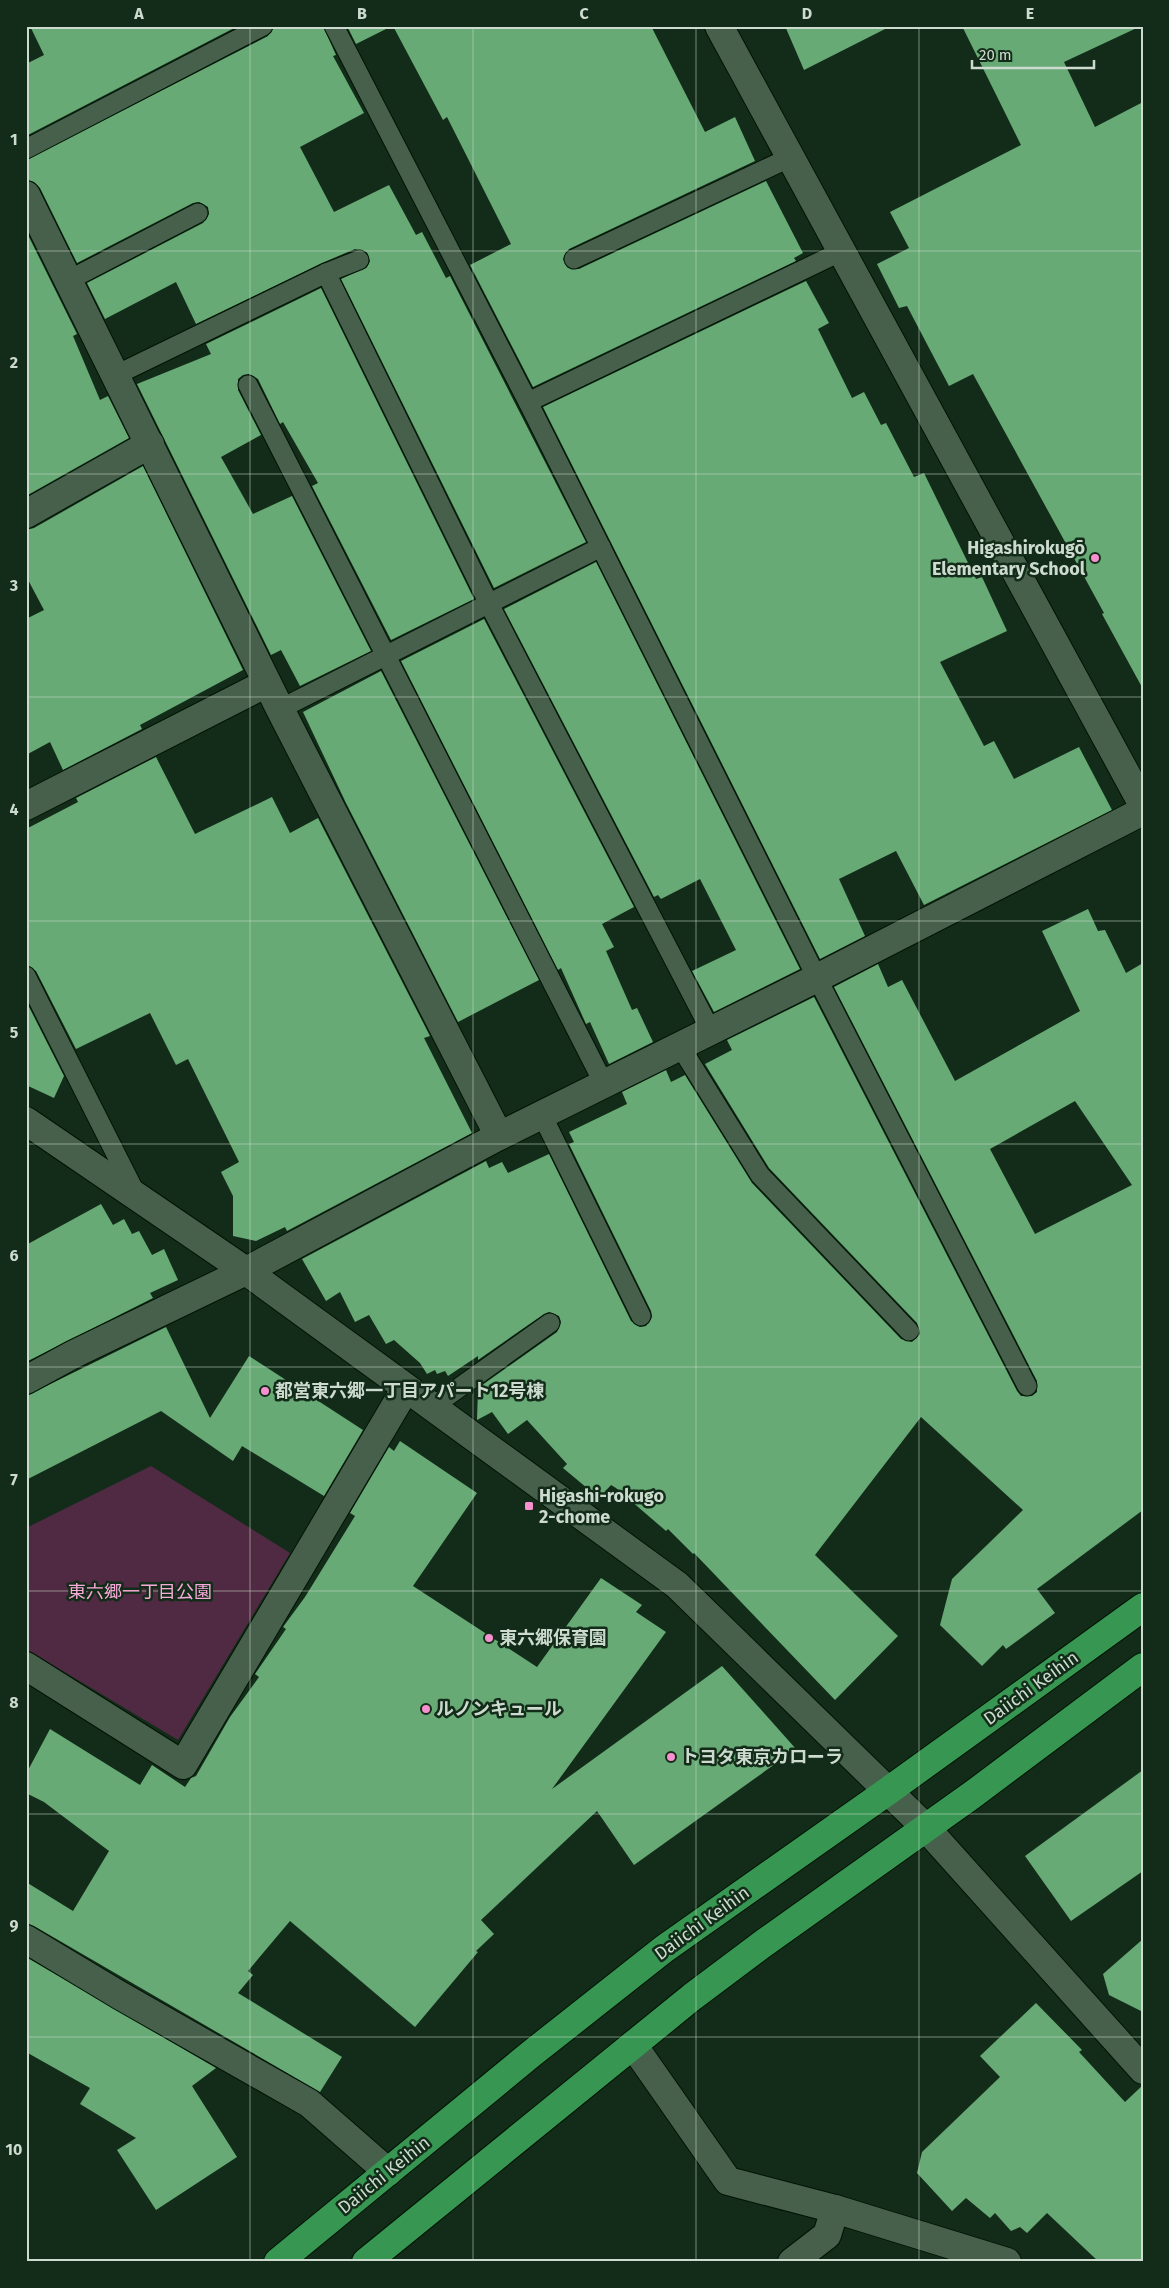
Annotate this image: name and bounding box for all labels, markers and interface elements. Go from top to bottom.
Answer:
text: A [133,4,144,23]
text: B [357,4,367,23]
text: C [579,4,589,23]
text: D [802,4,812,23]
text: E [1026,4,1034,23]
scale bar [972,38,1094,70]
text: 20 m [979,46,1012,64]
text: 1 [10,130,18,149]
text: 2 [10,353,18,372]
place label: Higashirokugō Elementary School [932,537,1086,580]
marker: Higashirokugō Elementary School [1089,552,1101,564]
text: 3 [9,576,18,595]
text: 4 [9,800,19,819]
text: 5 [10,1023,19,1042]
text: 6 [9,1246,19,1265]
place label: 都営東六郷一丁目アパート12号棟 [275,1380,544,1402]
marker: 都営東六郷一丁目アパート12号棟 [259,1385,271,1397]
text: 7 [10,1470,18,1489]
place label: Higashi-rokugo 2-chome [539,1485,664,1528]
marker: Higashi-rokugo 2-chome [523,1500,535,1512]
park label: 東六郷一丁目公園 [68,1581,212,1603]
place label: 東六郷保育園 [499,1627,607,1649]
marker: 東六郷保育園 [483,1632,495,1644]
street label: Daiichi Keihin [979,1646,1083,1730]
text: 8 [9,1693,19,1712]
place label: ルノンキュール [436,1698,562,1720]
marker: ルノンキュール [420,1703,432,1715]
place label: トヨタ東京カローラ [681,1746,843,1768]
marker: トヨタ東京カローラ [665,1751,677,1763]
street label: Daiichi Keihin [650,1881,754,1965]
text: 9 [10,1916,19,1935]
street label: Daiichi Keihin [334,2131,434,2219]
text: 10 [6,2140,22,2159]

